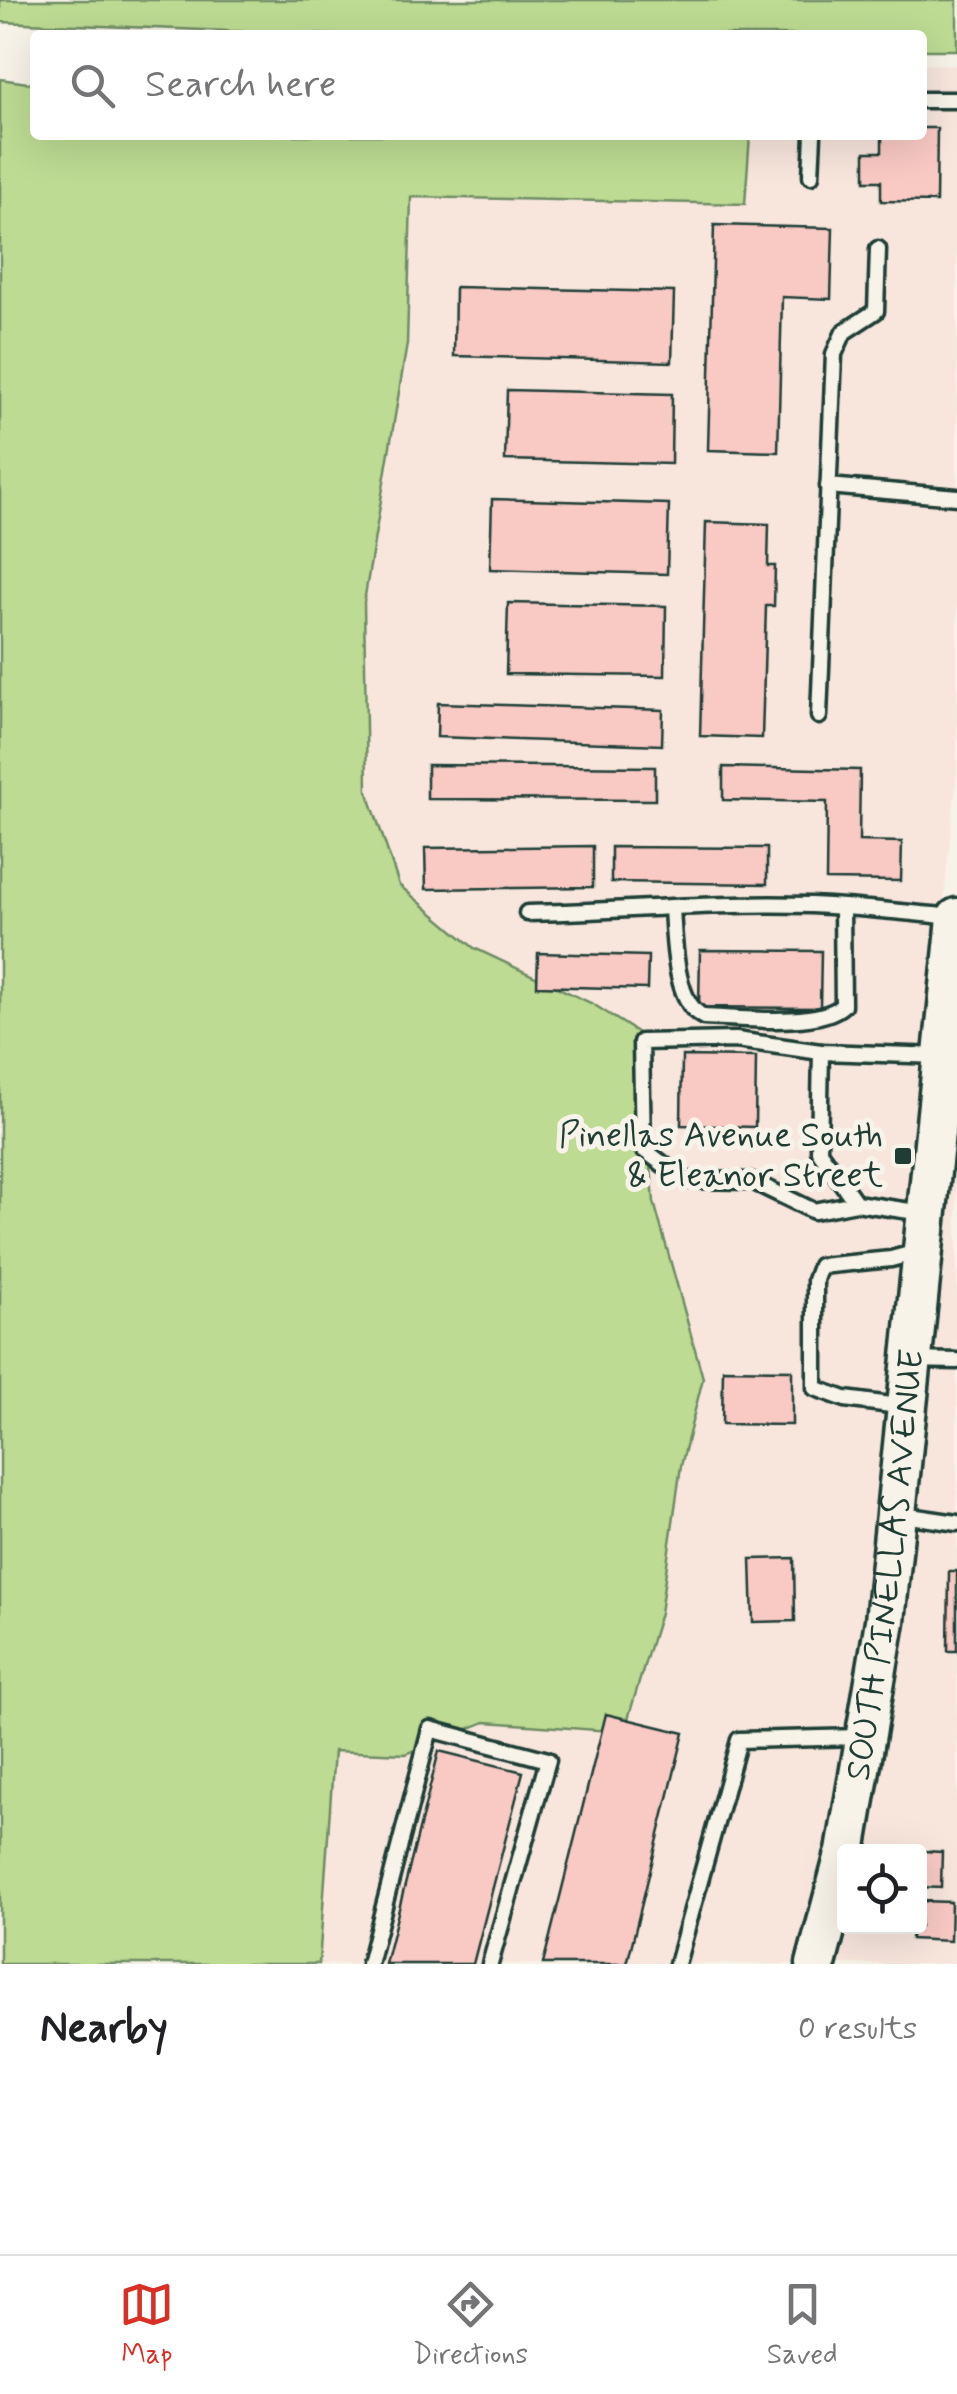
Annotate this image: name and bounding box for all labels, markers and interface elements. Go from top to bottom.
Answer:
search box [30,30,927,140]
icon: search [65,58,120,113]
text: Search here [145,61,336,110]
place label: Pinellas Avenue South & Eleanor Street [559,1113,883,1199]
marker: Pinellas Avenue South & Eleanor Street [892,1145,914,1167]
street label: SOUTH PINELLAS AVENUE [835,1347,936,1784]
map controls [837,1844,927,1934]
button: locate [837,1844,927,1934]
text: Nearby [40,2002,168,2057]
text: 0 results [798,2008,917,2050]
tab: Map [119,2277,174,2374]
tab: Directions [413,2277,528,2374]
tab: Saved [767,2277,838,2374]

